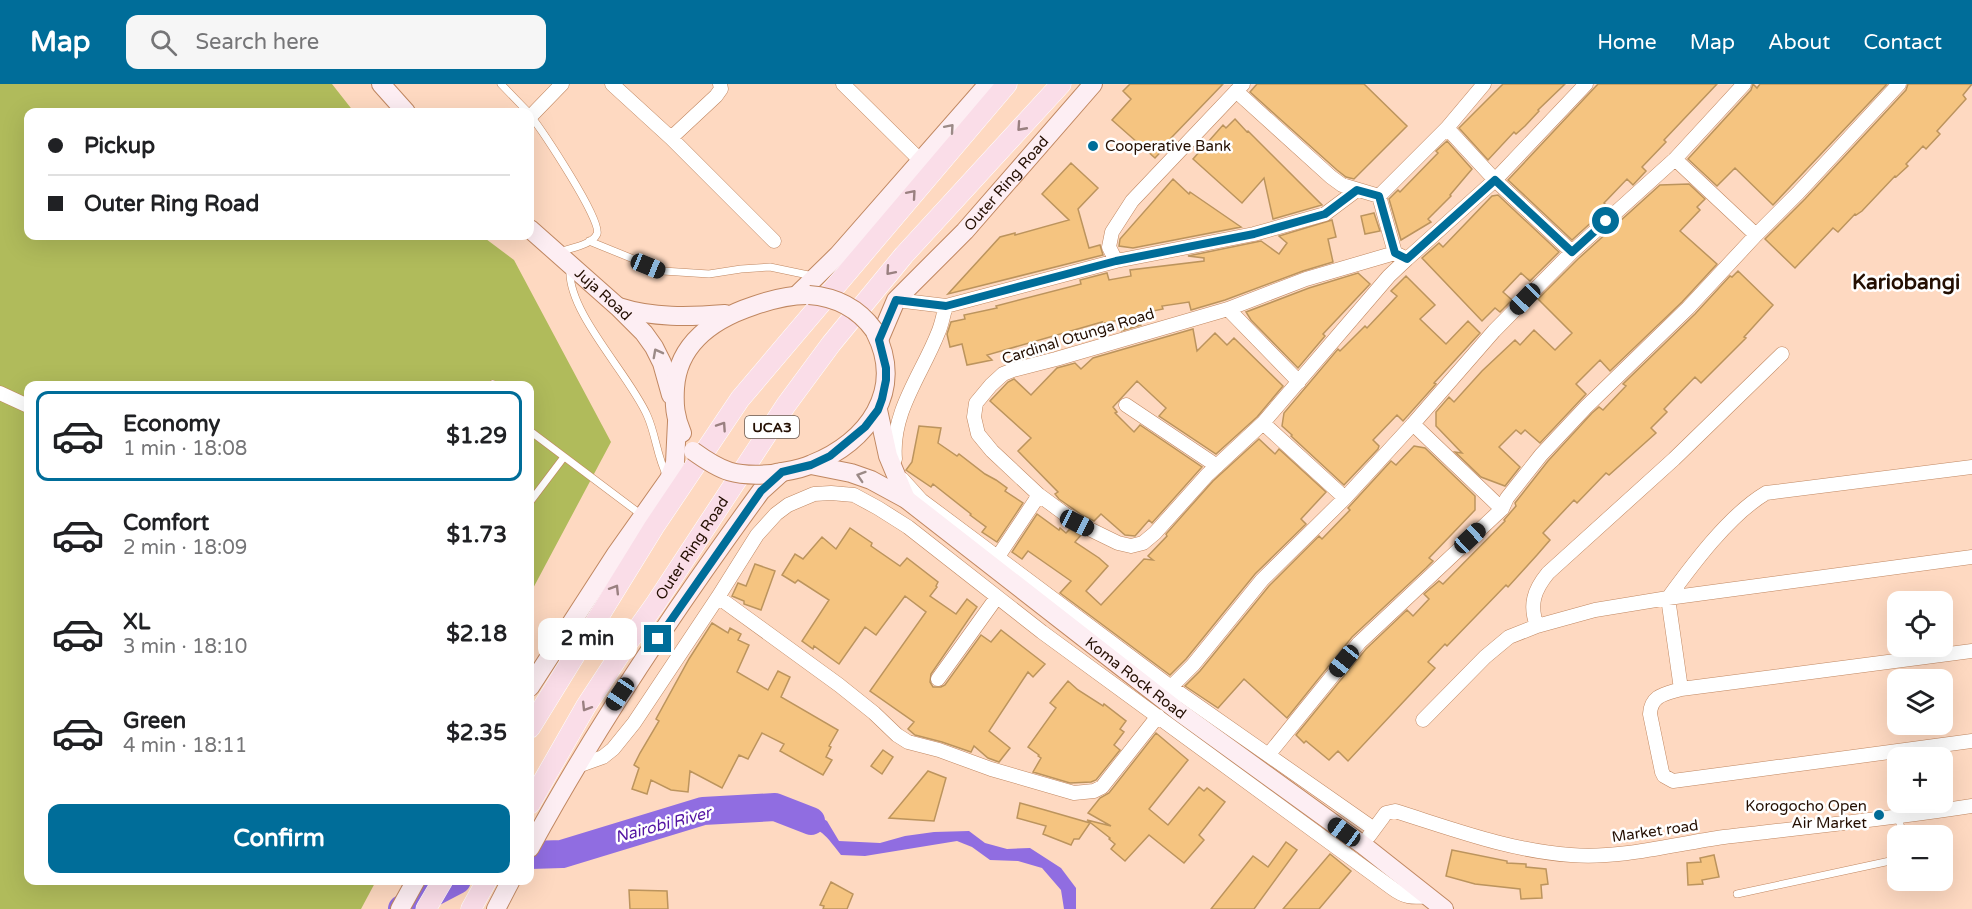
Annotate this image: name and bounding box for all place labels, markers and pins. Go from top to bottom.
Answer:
place label: Cooperative Bank [1105,137,1231,155]
marker: Cooperative Bank [1086,139,1100,153]
place label: Korogocho Open Air Market [1745,797,1867,832]
marker: Korogocho Open Air Market [1872,808,1886,822]

